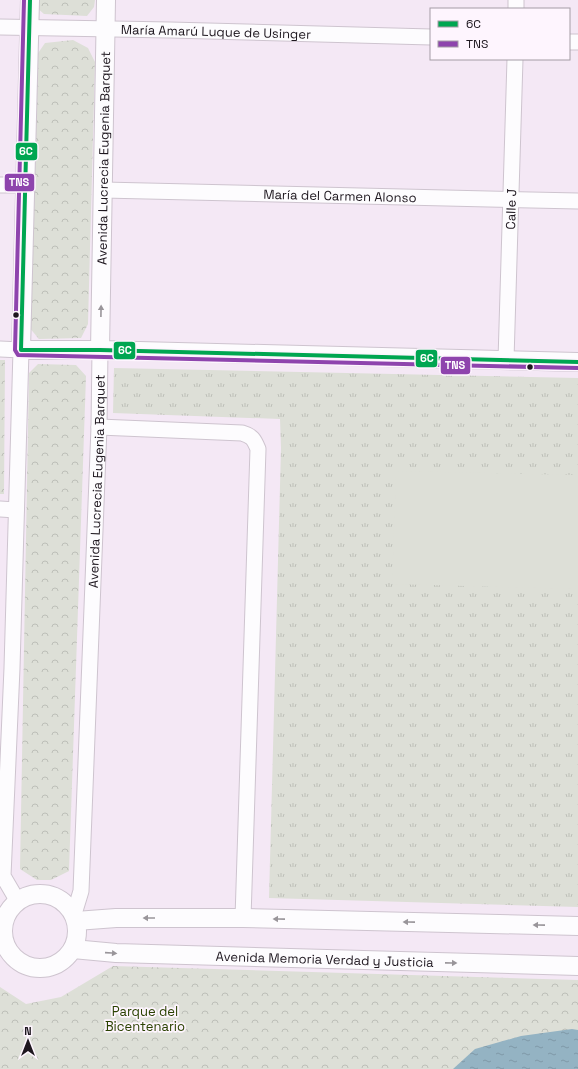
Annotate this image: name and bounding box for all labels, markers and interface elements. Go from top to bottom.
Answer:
legend [430,8,570,60]
text: 6C [466,16,481,32]
street label: María Amarú Luque de Usinger [121,21,311,43]
text: TNS [466,36,488,52]
street label: Avenida Lucrecia Eugenia Barquet [93,51,114,265]
line badge: 6C [15,142,38,161]
text: 6C [19,144,33,158]
line badge: TNS [4,173,35,192]
text: TNS [9,175,30,189]
street label: María del Carmen Alonso [263,186,417,206]
street label: Calle J [502,188,520,230]
one-way arrow [98,304,104,317]
unlabelled marker [11,310,21,320]
line badge: 6C [113,341,136,360]
text: 6C [118,343,132,357]
line badge: 6C [415,349,438,368]
text: 6C [420,351,434,365]
line badge: TNS [440,356,471,375]
text: TNS [445,358,466,372]
unlabelled marker [525,362,535,372]
street label: Avenida Lucrecia Eugenia Barquet [85,374,109,588]
one-way arrow [142,915,155,921]
one-way arrow [273,915,285,922]
one-way arrow [402,919,415,925]
one-way arrow [532,922,545,928]
street label: Avenida Memoria Verdad y Justicia [215,948,434,971]
one-way arrow [105,949,117,956]
one-way arrow [445,960,457,967]
park label: Parque del Bicentenario [105,1003,185,1035]
north arrow [8,1021,48,1061]
text: N [24,1024,32,1038]

